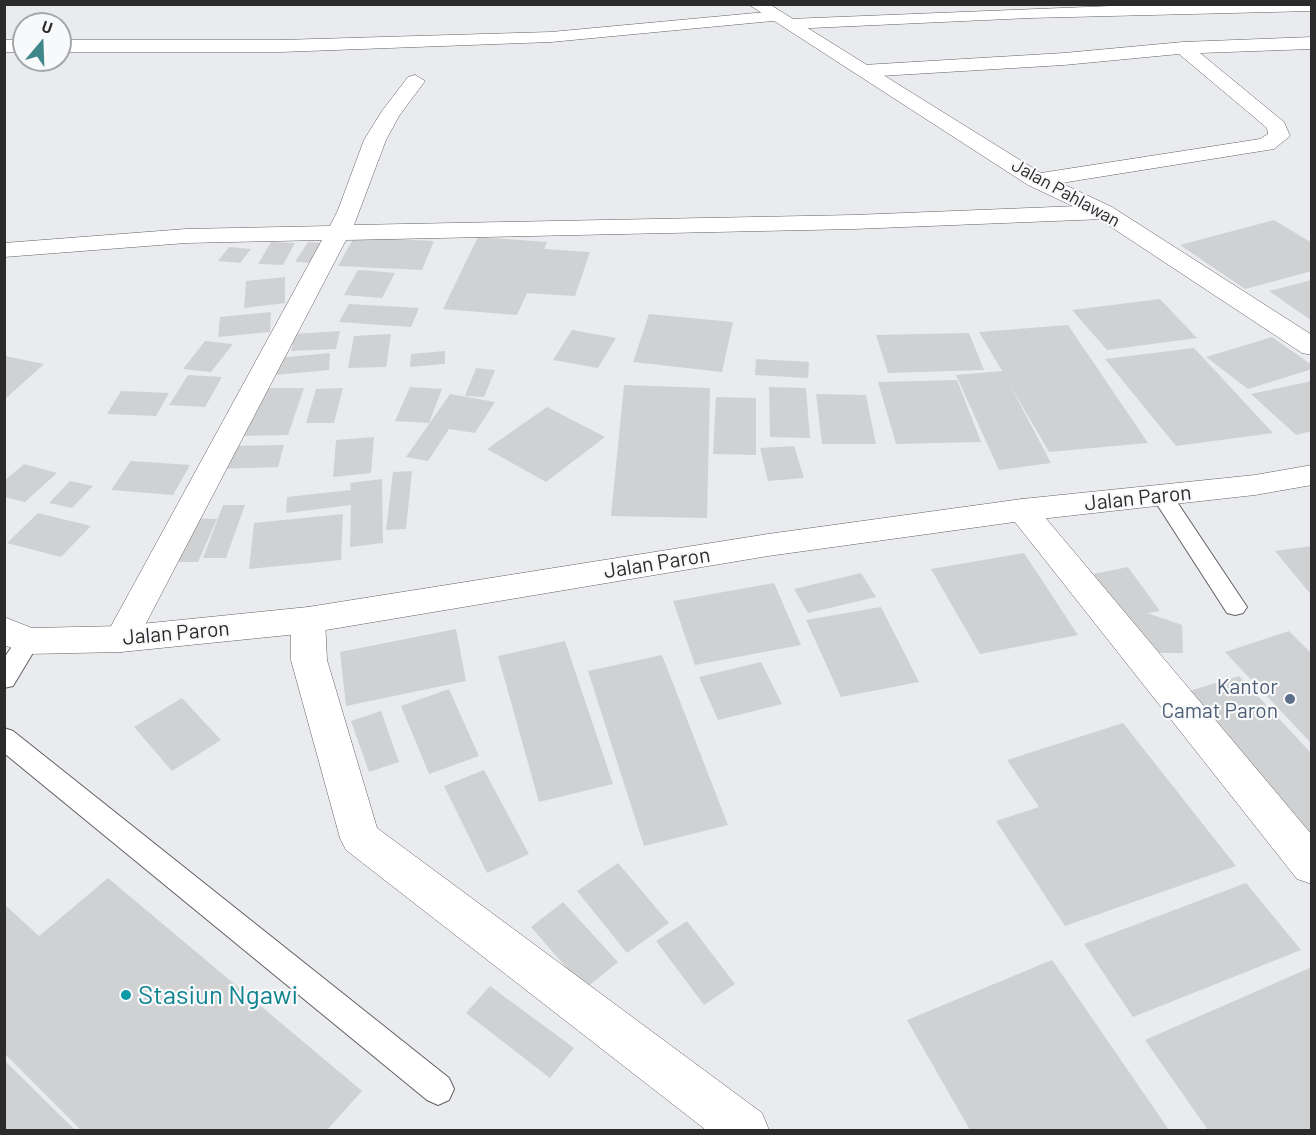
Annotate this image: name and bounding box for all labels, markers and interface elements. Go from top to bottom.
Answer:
north arrow [12,12,72,72]
text: U [40,16,55,37]
street label: Jalan Pahlawan [1008,154,1124,232]
street label: Jalan Paron [1083,480,1193,516]
street label: Jalan Paron [602,542,712,584]
street label: Jalan Paron [121,616,231,650]
place label: Kantor Camat Paron [1161,674,1278,724]
marker: Kantor Camat Paron [1283,692,1297,706]
place label: Stasiun Ngawi [138,979,298,1011]
marker: Stasiun Ngawi [119,988,133,1002]

